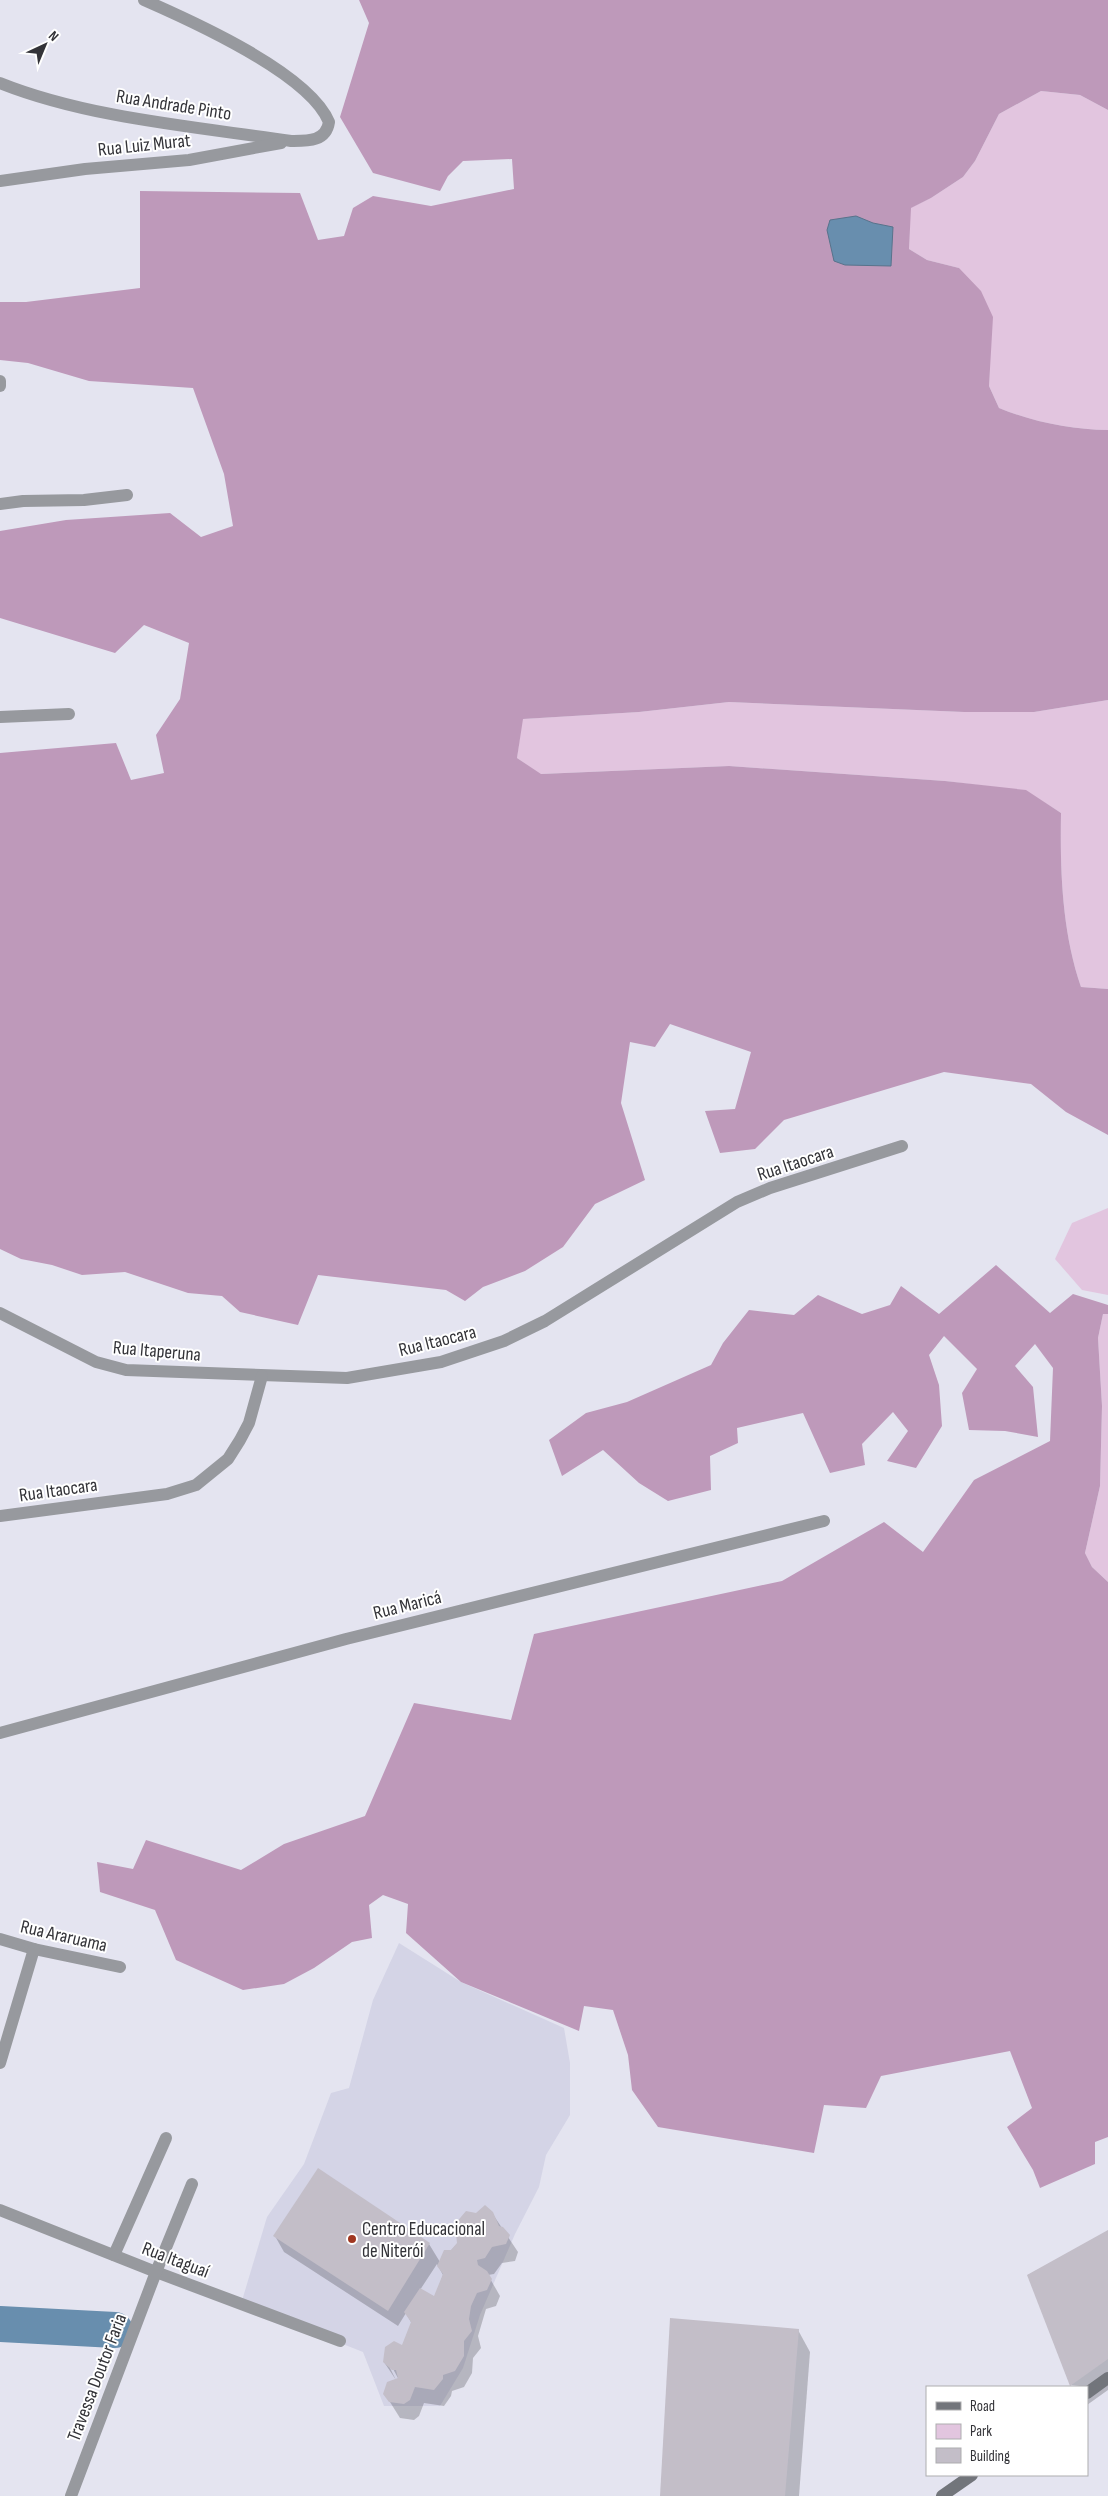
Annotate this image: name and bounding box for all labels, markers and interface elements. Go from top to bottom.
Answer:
north arrow [20,20,70,70]
text: N [45,27,62,45]
street label: Rua Andrade Pinto [115,85,233,126]
street label: Rua Luiz Murat [97,129,192,162]
street label: Rua Itaocara [754,1140,837,1187]
street label: Rua Itaocara [396,1321,478,1362]
street label: Rua Itaperuna [112,1336,202,1367]
street label: Rua Itaocara [18,1474,99,1507]
street label: Rua Maricá [371,1586,444,1625]
street label: Rua Araruama [18,1915,109,1958]
place label: Centro Educacional de Niterói [362,2218,485,2263]
marker: Centro Educacional de Niterói [346,2233,358,2245]
street label: Rua Itaguaí [139,2237,213,2284]
street label: Travessa Doutor Faria [63,2310,132,2445]
legend [926,2386,1088,2476]
text: Road [970,2397,995,2416]
text: Park [970,2422,992,2441]
text: Building [970,2447,1010,2466]

